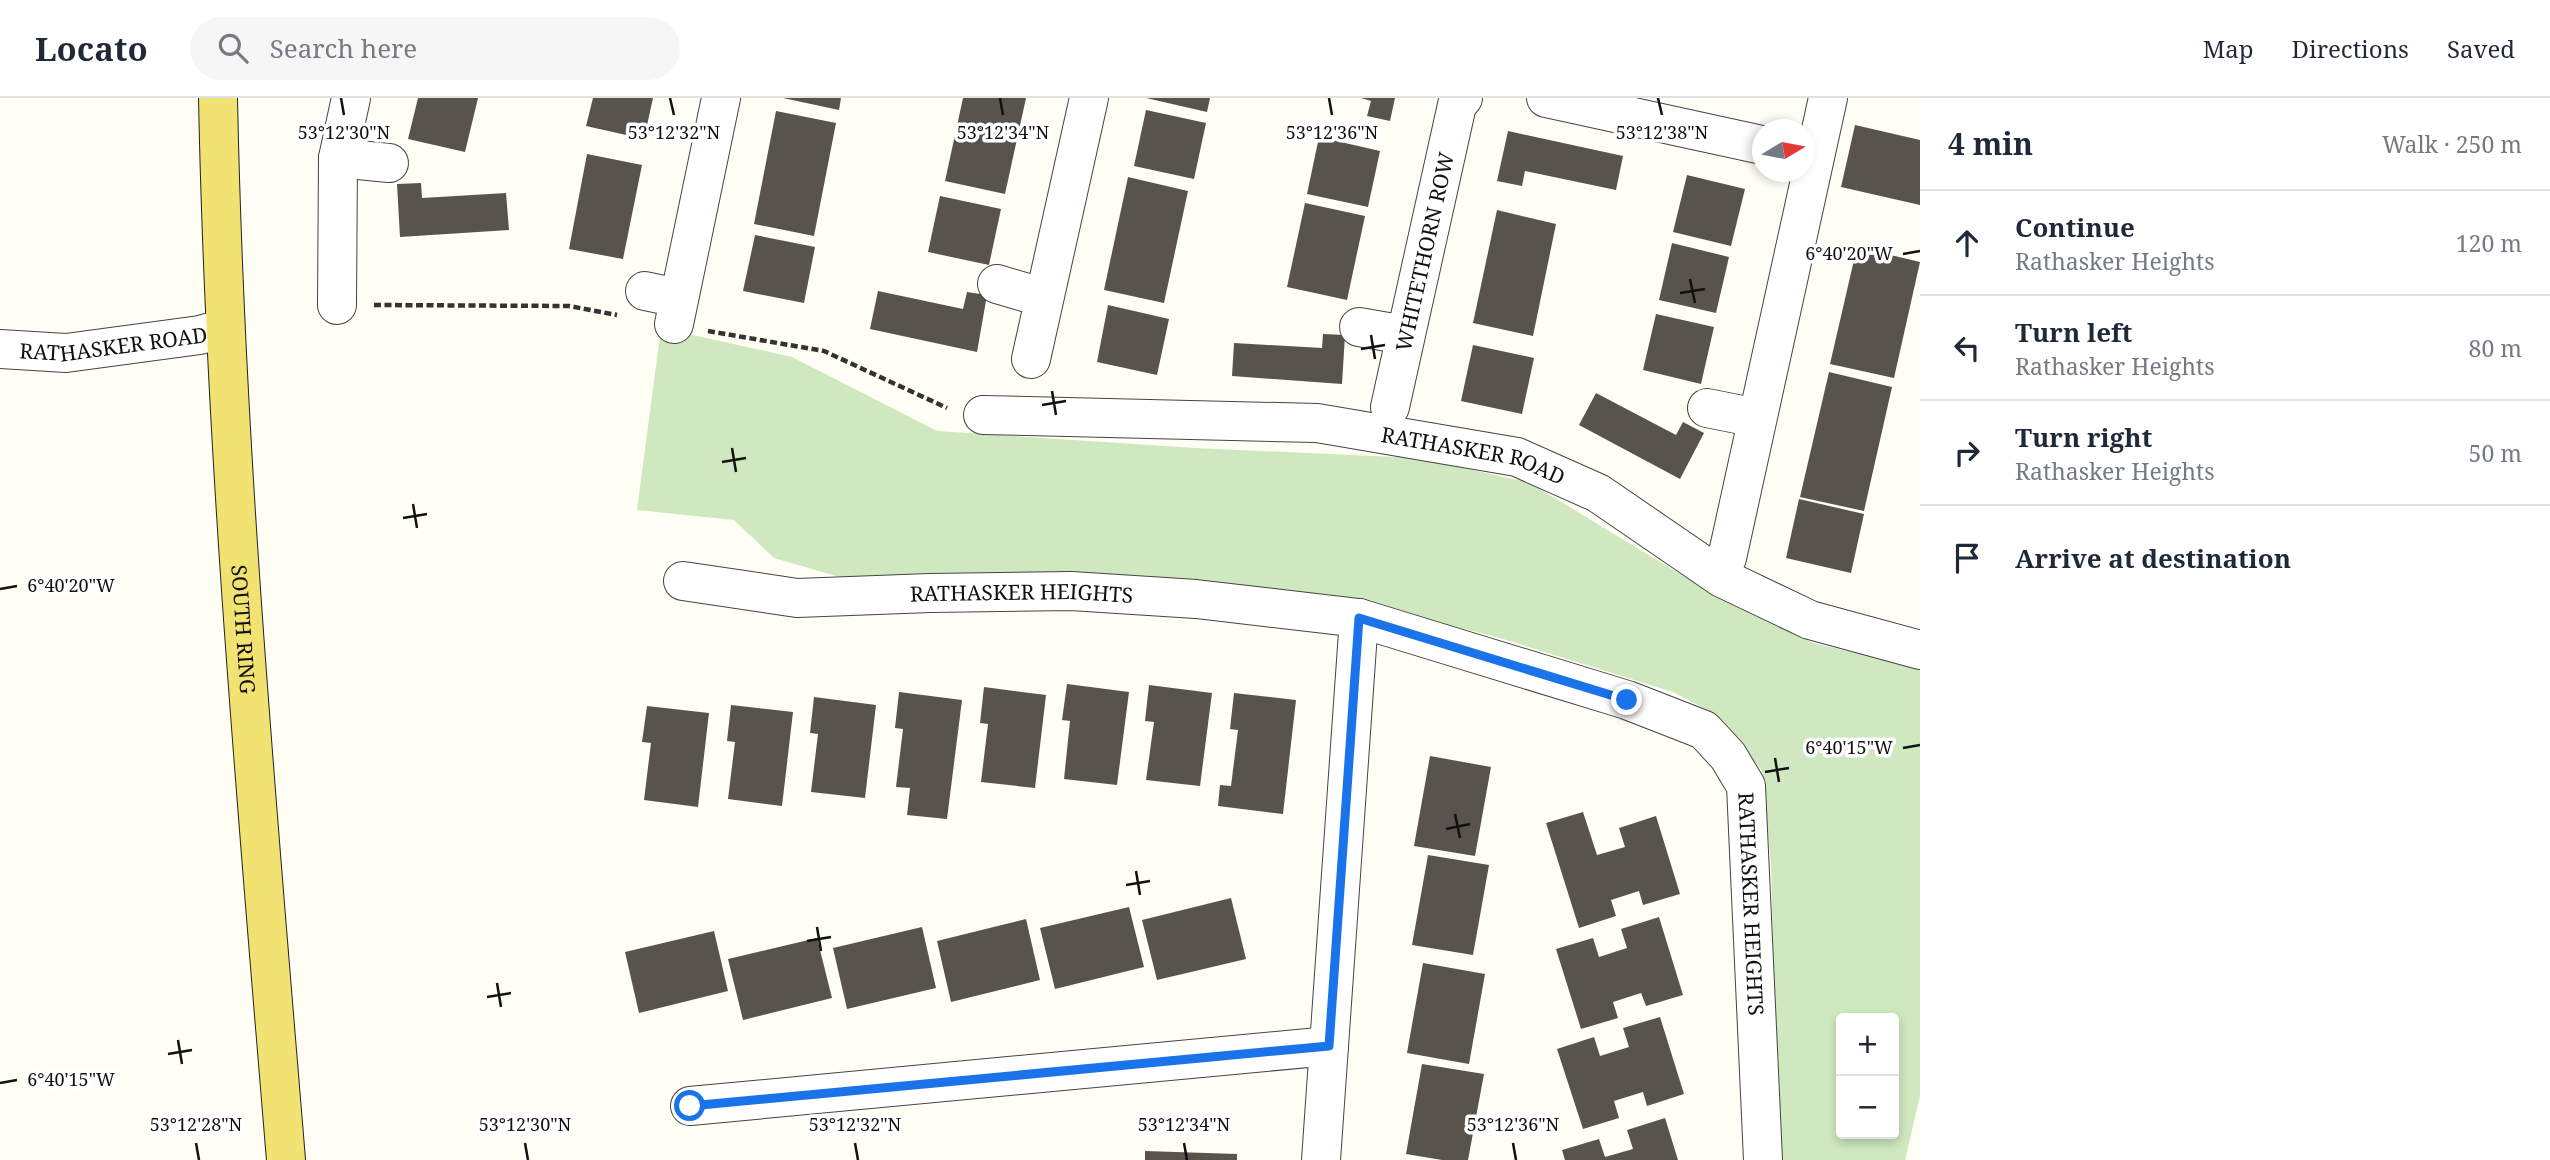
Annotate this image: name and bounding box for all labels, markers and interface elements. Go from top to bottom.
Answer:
search box [190,17,680,80]
text: Locato [35,26,148,71]
icon: search [214,29,252,67]
text: Search here [270,30,417,66]
text: Map [2203,32,2254,65]
text: Directions [2292,32,2409,65]
text: Saved [2447,32,2515,65]
north arrow [1752,119,1815,182]
text: 53°12'30"N [298,120,391,144]
text: 53°12'32"N [628,120,721,144]
text: 53°12'34"N [957,120,1050,144]
text: 53°12'36"N [1286,120,1379,144]
text: 53°12'38"N [1616,120,1709,144]
text: 4 min [1948,123,2033,164]
text: Walk · 250 m [2382,128,2522,160]
street label: WHITETHORN ROW [1389,150,1460,354]
text: Continue [2015,209,2135,245]
icon: ahead [1948,224,1986,262]
text: 120 m [2456,227,2522,259]
text: 6°40'20"W [1805,241,1893,265]
text: Rathasker Heights [2015,245,2215,277]
text: Turn left [2015,314,2132,350]
street label: RATHASKER ROAD [19,320,209,368]
icon: left [1948,329,1986,367]
text: 80 m [2469,332,2522,364]
text: Rathasker Heights [2015,350,2215,382]
text: Turn right [2015,419,2152,455]
street label: RATHASKER ROAD [1379,420,1570,491]
icon: right [1948,434,1986,472]
text: 50 m [2469,437,2522,469]
text: Rathasker Heights [2015,455,2215,487]
icon: arrive [1948,539,1986,577]
text: Arrive at destination [2015,540,2291,576]
street label: SOUTH RING [225,564,262,695]
text: 6°40'20"W [27,573,115,597]
street label: RATHASKER HEIGHTS [909,577,1134,609]
route end [1611,684,1642,715]
text: 6°40'15"W [1805,735,1893,759]
street label: RATHASKER HEIGHTS [1732,792,1770,1016]
map controls [1836,1013,1899,1139]
button: + [1836,1013,1899,1076]
text: 6°40'15"W [27,1067,115,1091]
button: − [1836,1076,1899,1139]
route start [674,1090,705,1121]
text: 53°12'28"N [150,1112,243,1136]
text: 53°12'30"N [479,1112,572,1136]
text: 53°12'32"N [809,1112,902,1136]
text: 53°12'34"N [1138,1112,1231,1136]
text: 53°12'36"N [1467,1112,1560,1136]

